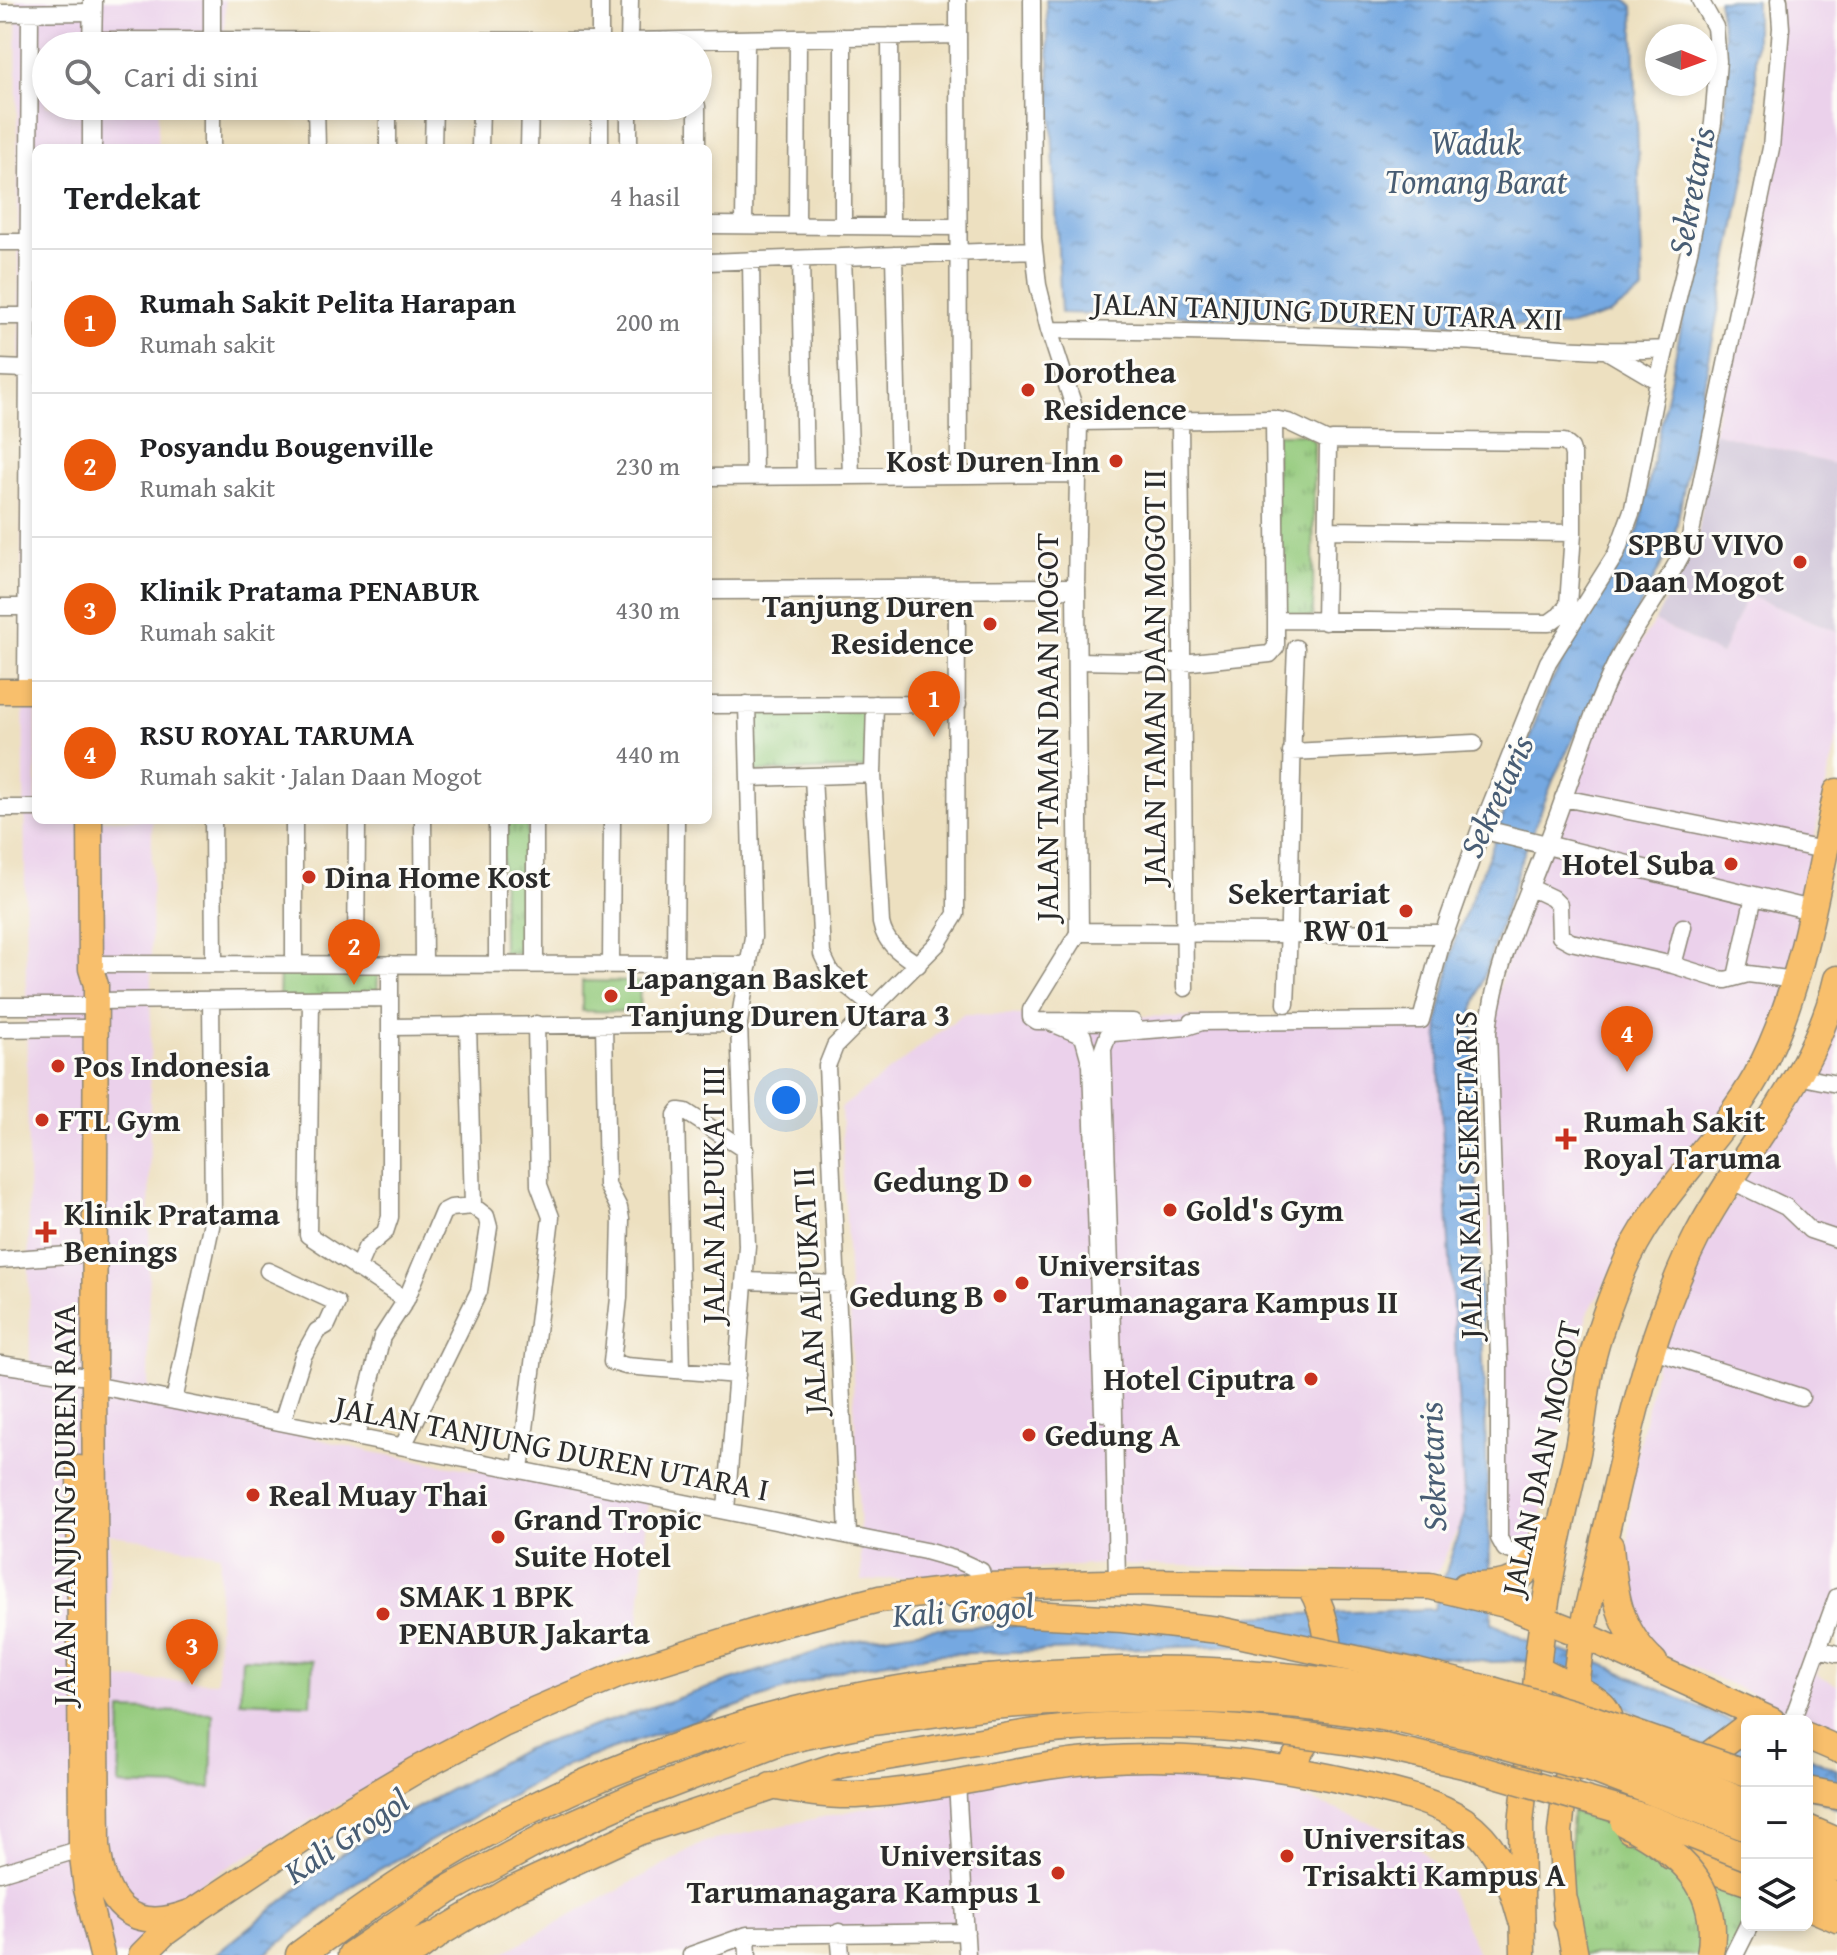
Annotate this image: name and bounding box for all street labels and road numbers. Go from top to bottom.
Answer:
street label: JALAN TANJUNG DUREN UTARA XII [1088,279,1564,342]
street label: JALAN TAMAN DAAN MOGOT II [1130,469,1177,889]
street label: JALAN TAMAN DAAN MOGOT [1023,533,1070,925]
street label: JALAN KALI SEKRETARIS [1441,1011,1494,1343]
street label: JALAN ALPUKAT III [689,1066,736,1328]
street label: JALAN ALPUKAT II [779,1166,839,1420]
street label: JALAN TANJUNG DUREN RAYA [40,1304,87,1710]
street label: JALAN DAAN MOGOT [1488,1316,1593,1603]
street label: JALAN TANJUNG DUREN UTARA I [327,1382,773,1513]

